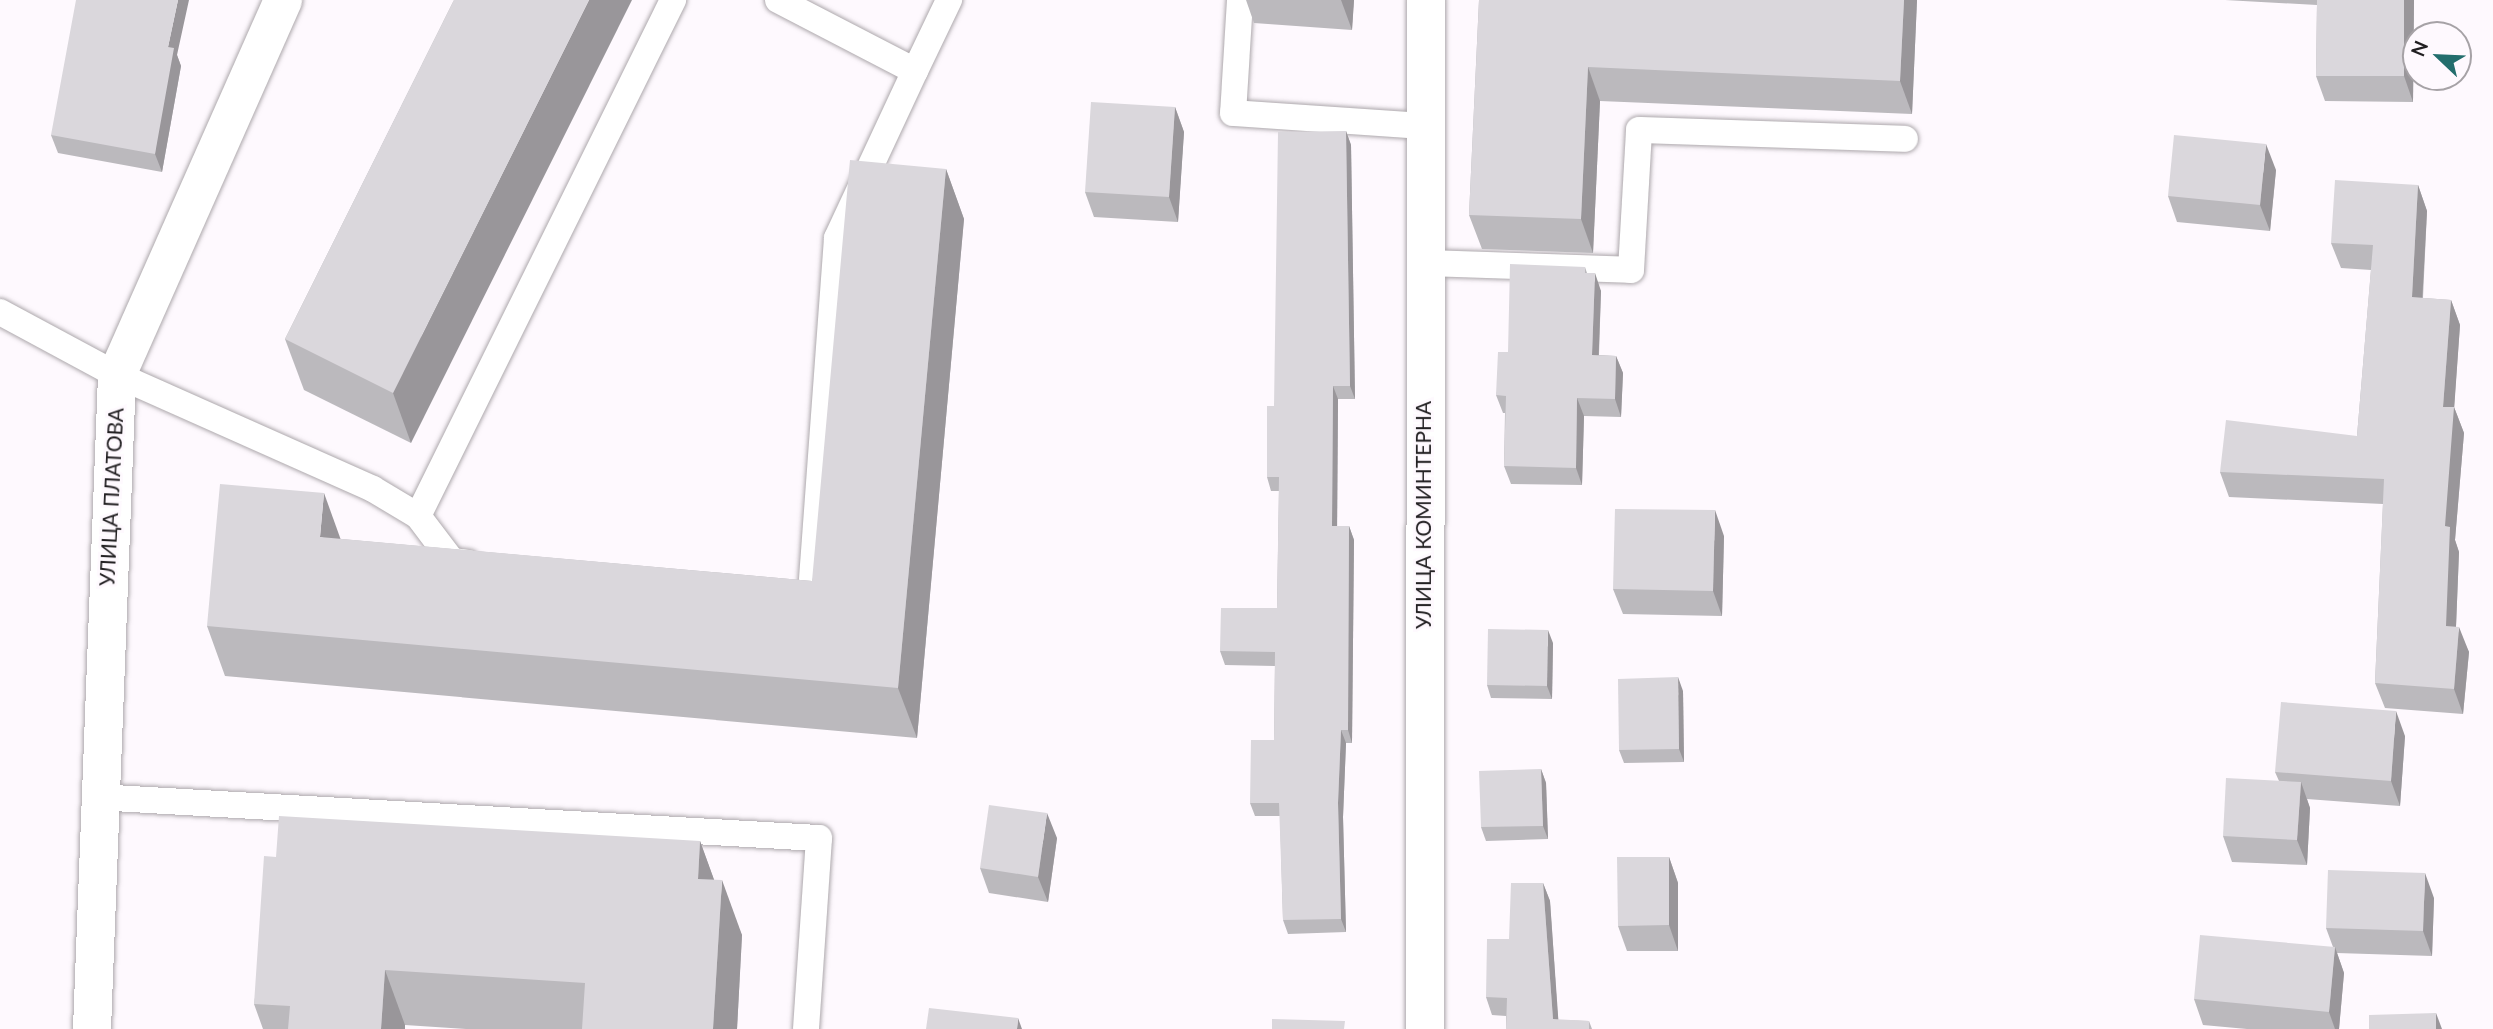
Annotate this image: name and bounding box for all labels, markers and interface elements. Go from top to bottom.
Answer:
north arrow [2402,21,2472,91]
text: N [2406,37,2432,60]
street label: УЛИЦА КОМИНТЕРНА [1410,401,1436,629]
street label: УЛИЦА ПЛАТОВА [94,407,128,587]

